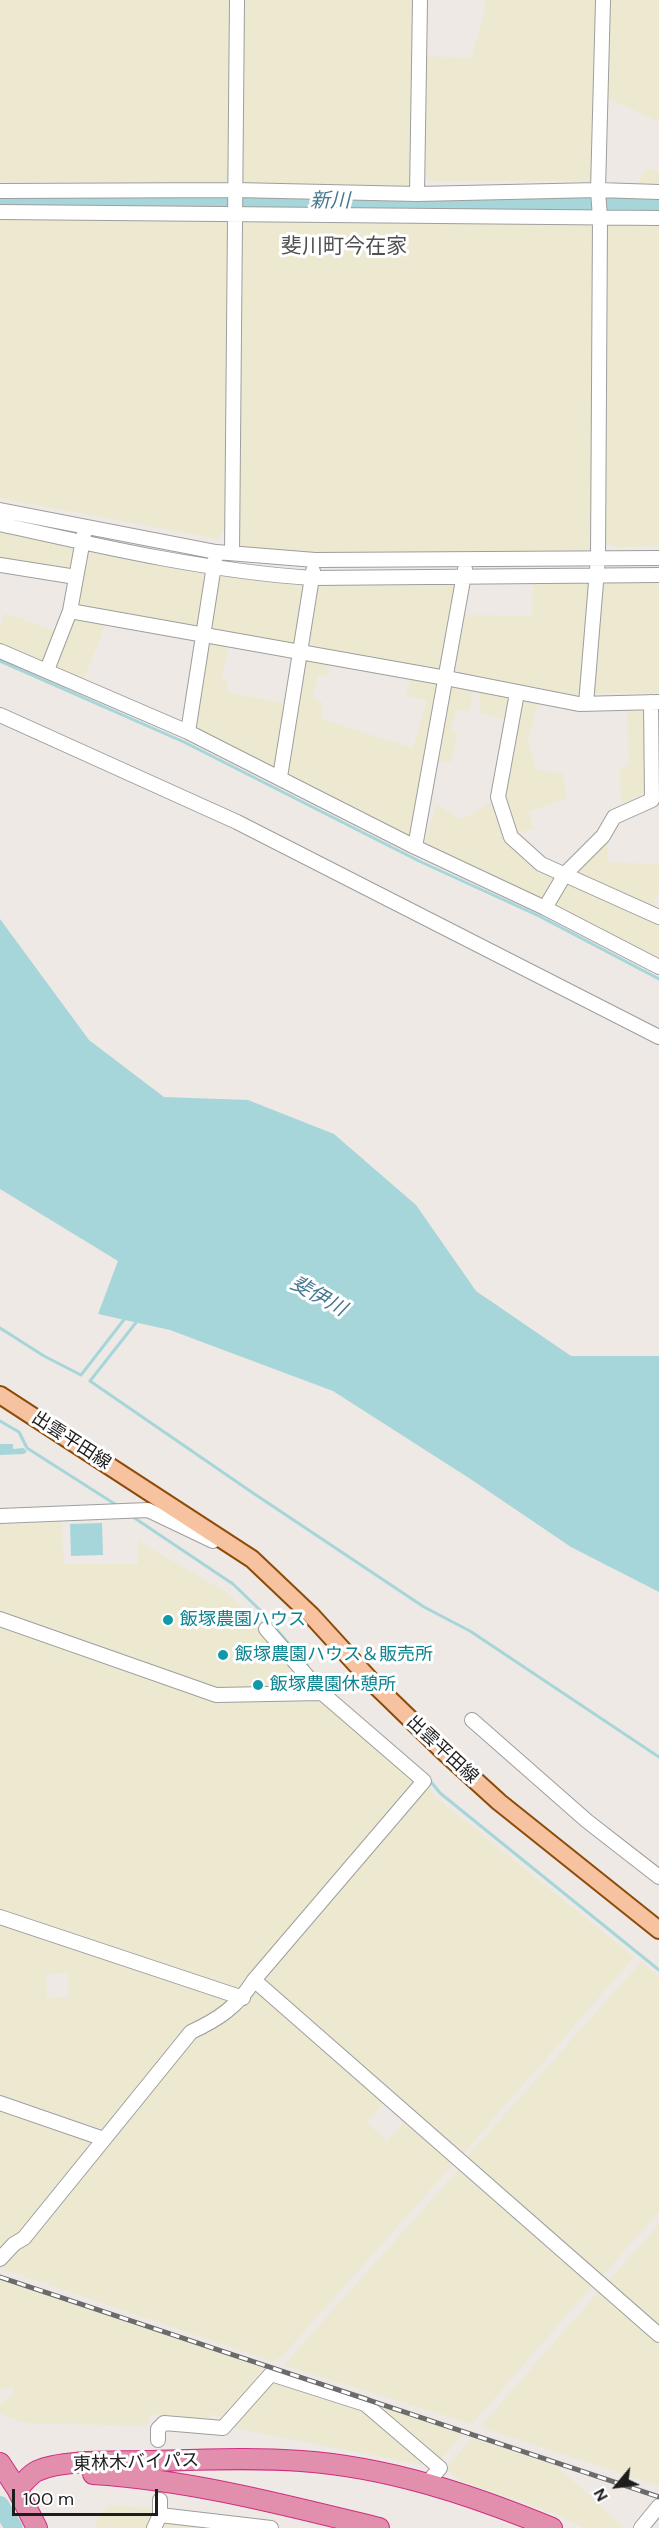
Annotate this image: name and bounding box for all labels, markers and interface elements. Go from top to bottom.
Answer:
water label: 新川 [310,190,350,214]
district label: 斐川町今在家 [281,234,407,260]
water label: 斐伊川 [286,1272,350,1322]
street label: 出雲平田線 [27,1407,115,1475]
place label: 飯塚農園ハウス [180,1609,306,1631]
marker: 飯塚農園ハウス [161,1613,175,1627]
place label: 飯塚農園ハウス＆販売所 [235,1644,433,1666]
marker: 飯塚農園ハウス＆販売所 [216,1648,230,1662]
place label: 飯塚農園休憩所 [270,1674,396,1696]
marker: 飯塚農園休憩所 [251,1678,265,1692]
street label: 出雲平田線 [402,1711,482,1789]
street label: 東林木バイパス [73,2450,199,2476]
north arrow [587,2456,647,2516]
scale bar [15,2477,160,2515]
text: N [589,2485,613,2505]
text: 100 m [23,2487,74,2511]

